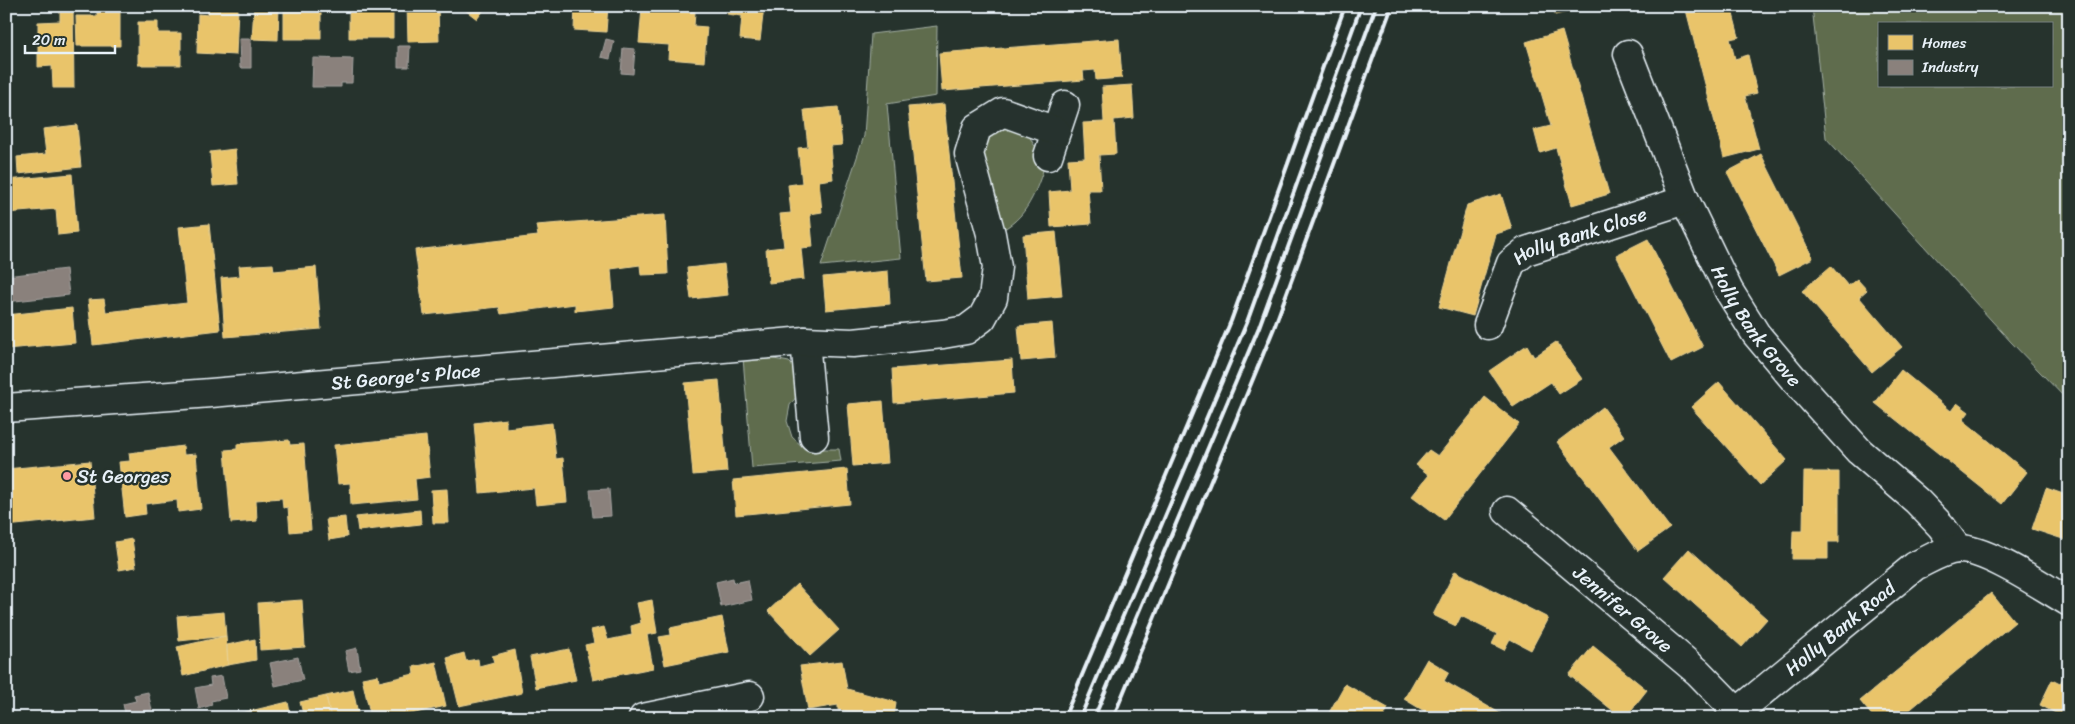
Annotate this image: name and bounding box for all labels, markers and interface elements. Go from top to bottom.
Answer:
scale bar [25,22,115,54]
legend [1878,22,2052,88]
text: 20 m [32,27,66,53]
text: Homes [1922,30,1966,56]
text: Industry [1921,54,1979,80]
street label: Holly Bank Close [1504,197,1651,273]
street label: Holly Bank Grove [1702,259,1810,395]
street label: St George's Place [330,353,482,399]
place label: St Georges [77,460,169,493]
marker: St Georges [61,470,73,482]
street label: Jennifer Grove [1565,556,1681,661]
street label: Holly Bank Road [1777,571,1904,684]

